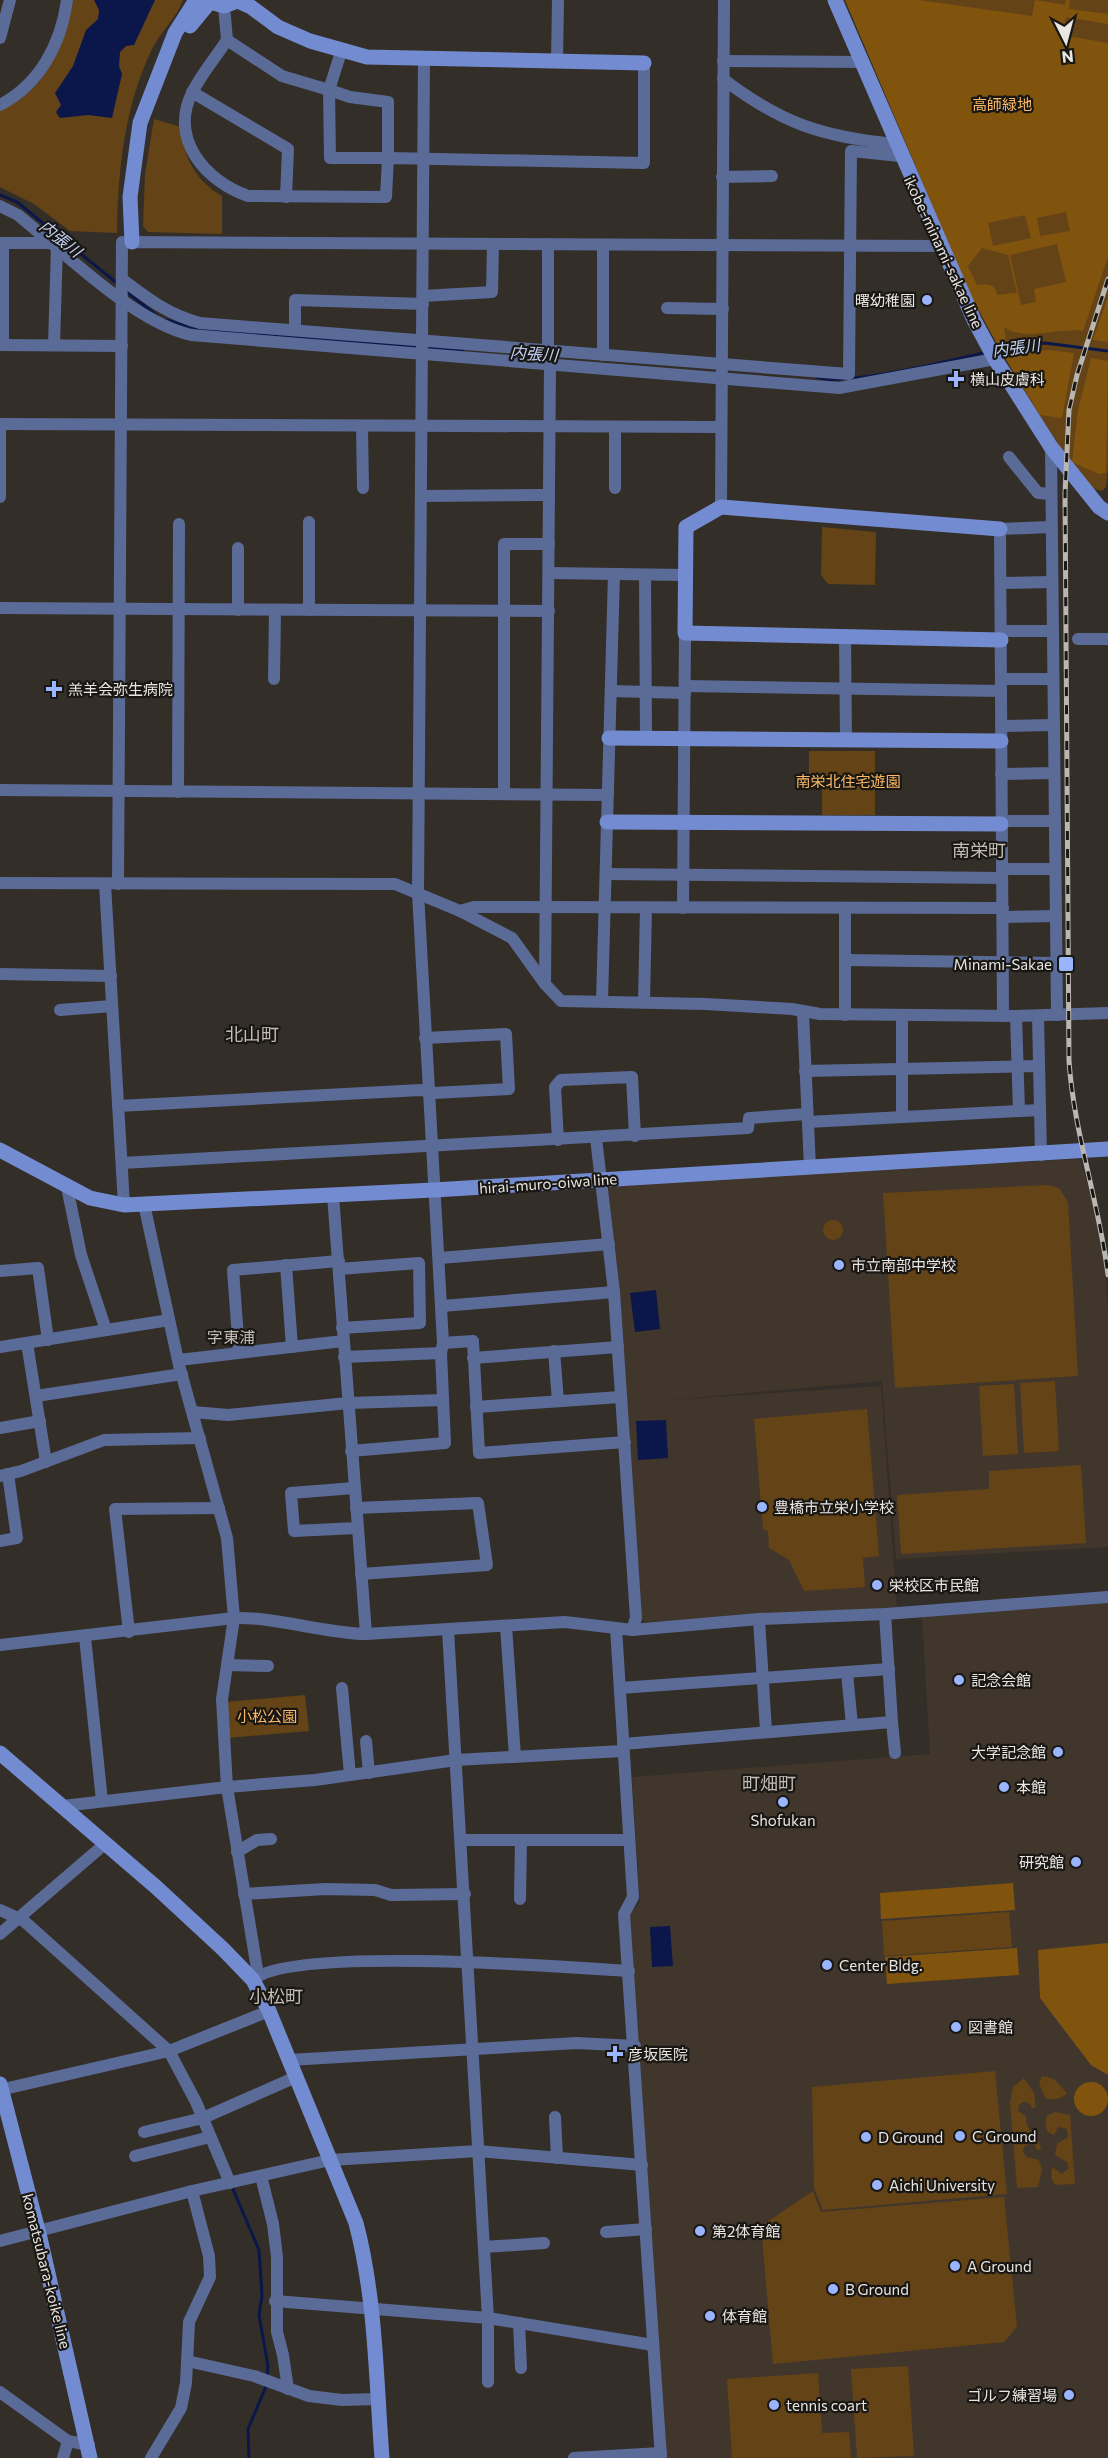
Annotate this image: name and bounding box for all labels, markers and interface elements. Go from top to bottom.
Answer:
north arrow [1036,12,1096,72]
text: N [1061,47,1075,67]
park label: 高師緑地 [972,95,1032,113]
street label: ikobe-minami-sakae line [901,173,987,331]
water label: 内張川 [36,216,87,262]
place label: 曙幼稚園 [855,291,915,309]
marker: 曙幼稚園 [920,293,934,307]
water label: 内張川 [991,334,1043,359]
water label: 内張川 [509,342,561,364]
marker: 横山皮膚科 [947,370,965,388]
place label: 横山皮膚科 [970,370,1045,388]
marker: 羔羊会弥生病院 [45,680,63,698]
place label: 羔羊会弥生病院 [68,680,173,698]
park label: 南栄北住宅遊園 [795,772,901,790]
district label: 南栄町 [952,839,1006,861]
place label: Minami-Sakae [954,955,1052,973]
marker: Minami-Sakae [1057,955,1075,973]
district label: 北山町 [225,1023,279,1045]
street label: hirai-muro-oiwa line [478,1169,618,1197]
place label: 市立南部中学校 [851,1256,956,1274]
marker: 市立南部中学校 [832,1258,846,1272]
district label: 字東浦 [207,1327,255,1346]
place label: 豊橋市立栄小学校 [774,1498,894,1516]
marker: 豊橋市立栄小学校 [755,1500,769,1514]
place label: 栄校区市民館 [889,1576,979,1594]
marker: 栄校区市民館 [870,1578,884,1592]
place label: 記念会館 [971,1671,1031,1689]
marker: 記念会館 [952,1673,966,1687]
park label: 小松公園 [237,1707,297,1725]
place label: 大学記念館 [971,1743,1046,1761]
marker: 大学記念館 [1051,1745,1065,1759]
district label: 町畑町 [742,1772,796,1794]
place label: 本館 [1016,1778,1046,1796]
marker: 本館 [997,1780,1011,1794]
marker: Shofukan [776,1795,790,1809]
place label: Shofukan [750,1811,816,1829]
place label: 研究館 [1019,1853,1064,1871]
marker: 研究館 [1069,1855,1083,1869]
place label: Center Bldg. [839,1956,922,1974]
marker: Center Bldg. [820,1958,834,1972]
district label: 小松町 [249,1985,303,2007]
place label: 図書館 [968,2018,1013,2036]
marker: 図書館 [949,2020,963,2034]
marker: 彦坂医院 [606,2045,624,2063]
place label: 彦坂医院 [628,2045,688,2063]
place label: C Ground [972,2127,1036,2145]
place label: D Ground [878,2128,943,2146]
marker: C Ground [953,2129,967,2143]
marker: D Ground [859,2130,873,2144]
place label: Aichi University [889,2176,995,2194]
marker: Aichi University [870,2178,884,2192]
street label: komatsubara-koike line [19,2192,75,2350]
place label: 第2体育館 [712,2222,780,2240]
marker: 第2体育館 [693,2224,707,2238]
place label: A Ground [967,2257,1032,2275]
marker: A Ground [948,2259,962,2273]
place label: B Ground [845,2280,909,2298]
marker: B Ground [826,2282,840,2296]
place label: 体育館 [722,2307,767,2325]
marker: 体育館 [703,2309,717,2323]
place label: ゴルフ練習場 [967,2386,1057,2404]
marker: ゴルフ練習場 [1062,2388,1076,2402]
place label: tennis coart [786,2396,867,2414]
marker: tennis coart [767,2398,781,2412]

